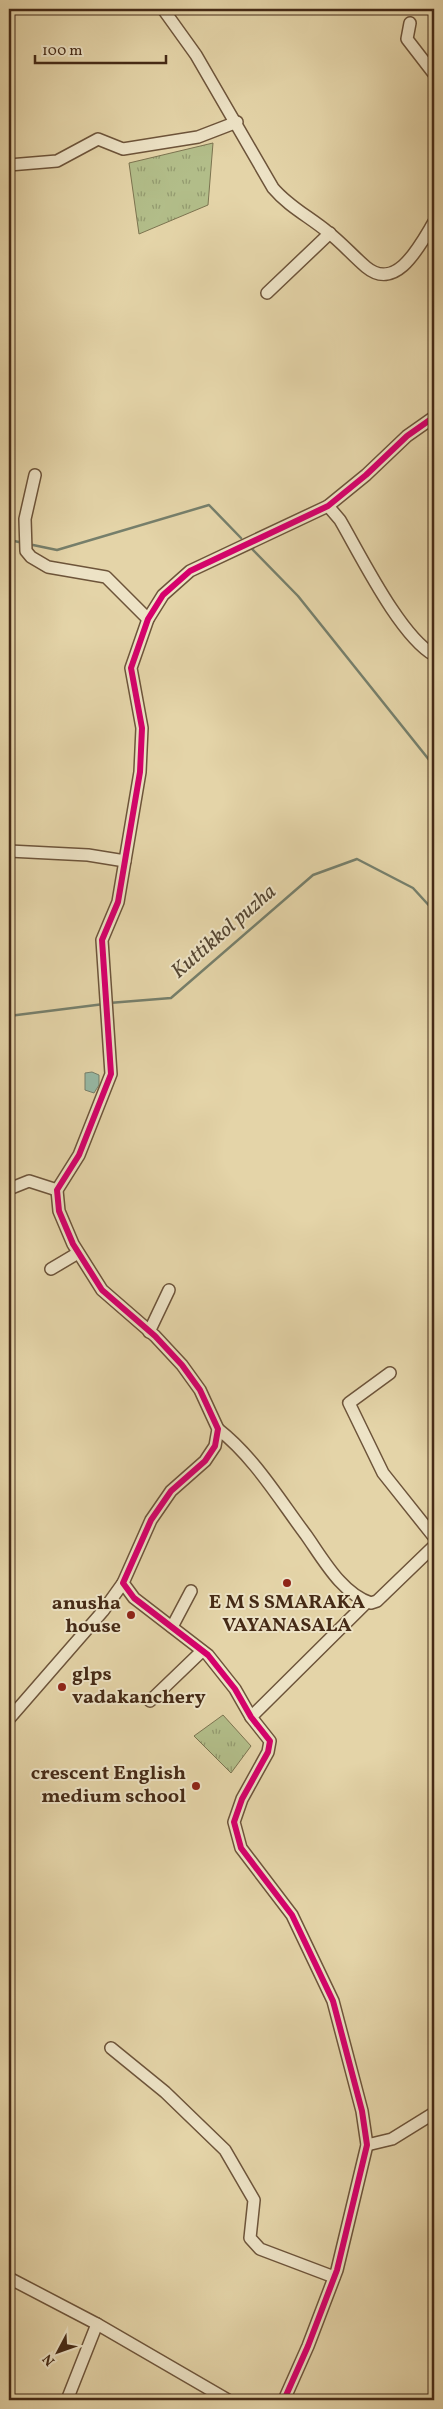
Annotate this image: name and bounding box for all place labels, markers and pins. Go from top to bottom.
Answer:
marker: E M S SMARAKA VAYANASALA [281,1577,293,1589]
place label: E M S SMARAKA VAYANASALA [209,1589,365,1640]
place label: anusha house [52,1590,121,1641]
marker: anusha house [125,1609,137,1621]
place label: glps vadakanchery [72,1661,206,1712]
marker: glps vadakanchery [56,1681,68,1693]
place label: crescent English medium school [31,1760,186,1811]
marker: crescent English medium school [190,1780,202,1792]

